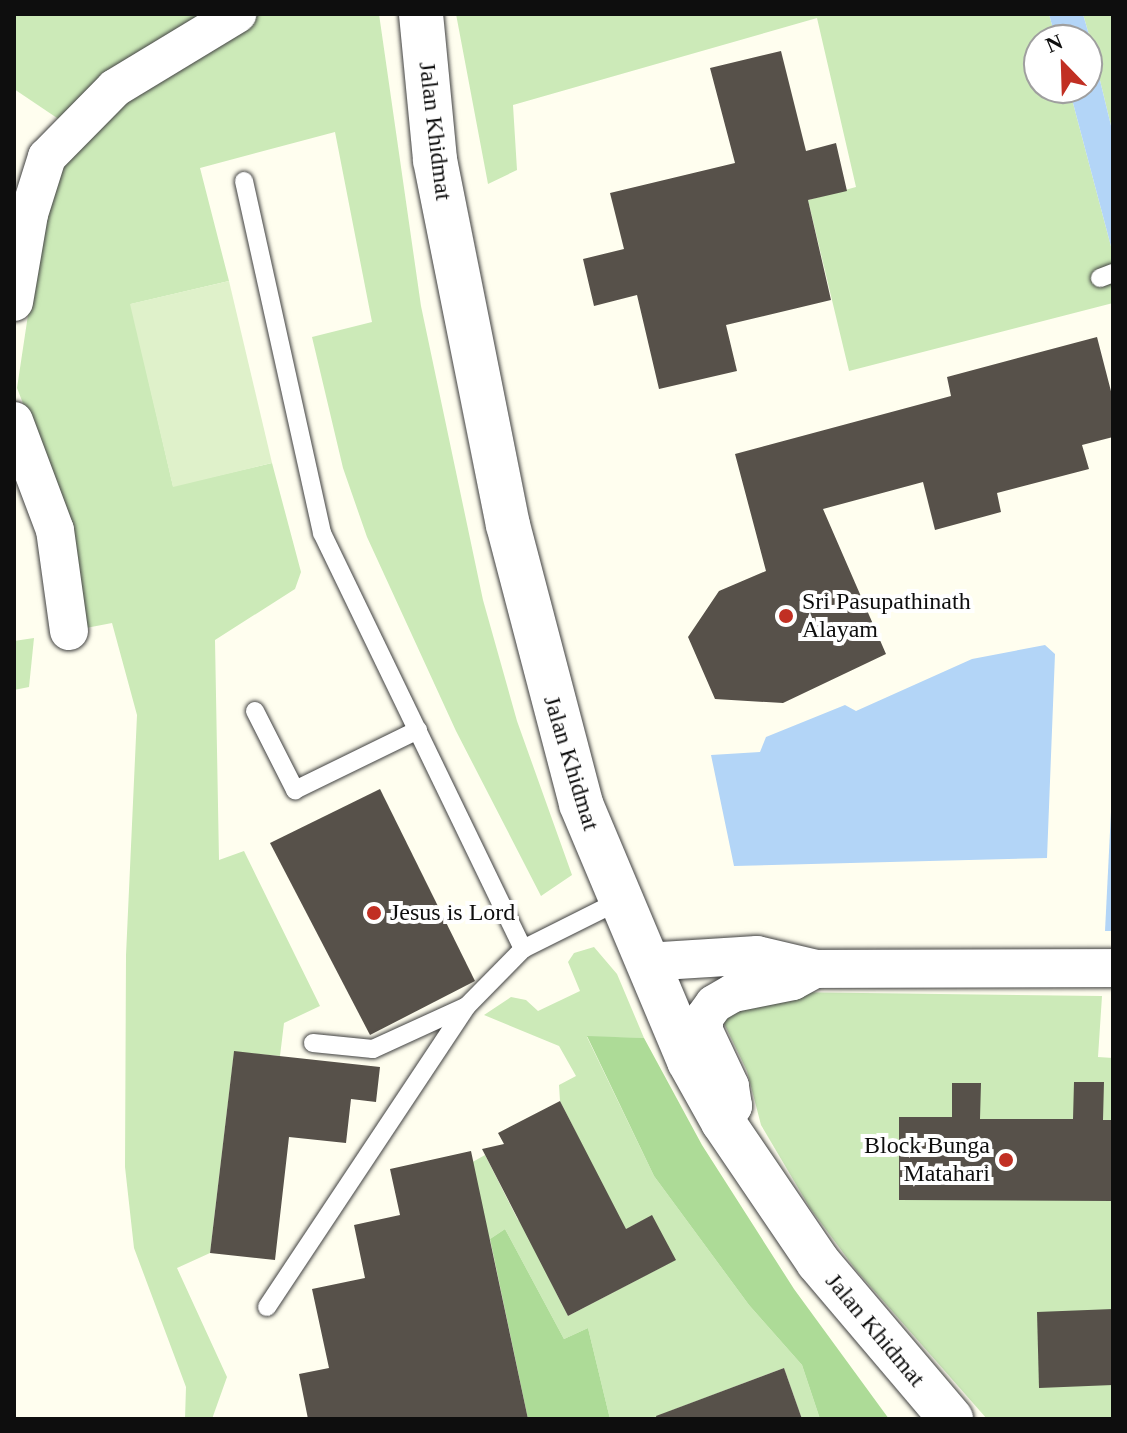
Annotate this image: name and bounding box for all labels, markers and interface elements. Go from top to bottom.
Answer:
north arrow [1023,24,1103,104]
text: N [1042,29,1066,58]
street label: Jalan Khidmat [412,60,458,202]
place label: Sri Pasupathinath Alayam [802,588,971,644]
marker: Sri Pasupathinath Alayam [777,607,795,625]
street label: Jalan Khidmat [537,692,605,834]
place label: Jesus is Lord [390,899,515,927]
marker: Jesus is Lord [365,904,383,922]
place label: Block Bunga Matahari [864,1132,990,1188]
marker: Block Bunga Matahari [997,1151,1015,1169]
street label: Jalan Khidmat [819,1267,931,1393]

